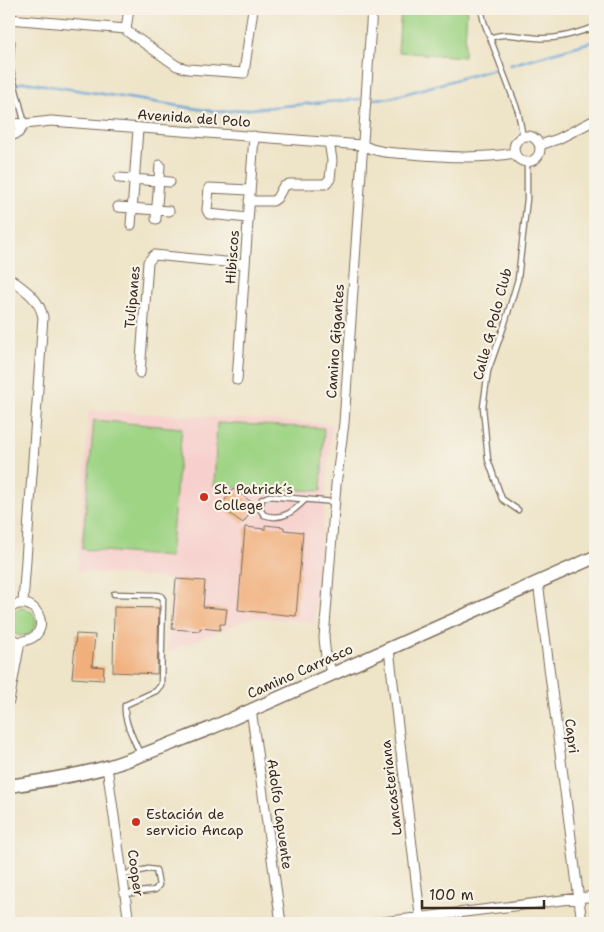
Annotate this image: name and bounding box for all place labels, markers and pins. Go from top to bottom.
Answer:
place label: St. Patrick´s College [214,480,293,514]
marker: St. Patrick´s College [198,491,210,503]
place label: Estación de servicio Ancap [146,805,244,839]
marker: Estación de servicio Ancap [130,816,142,828]

